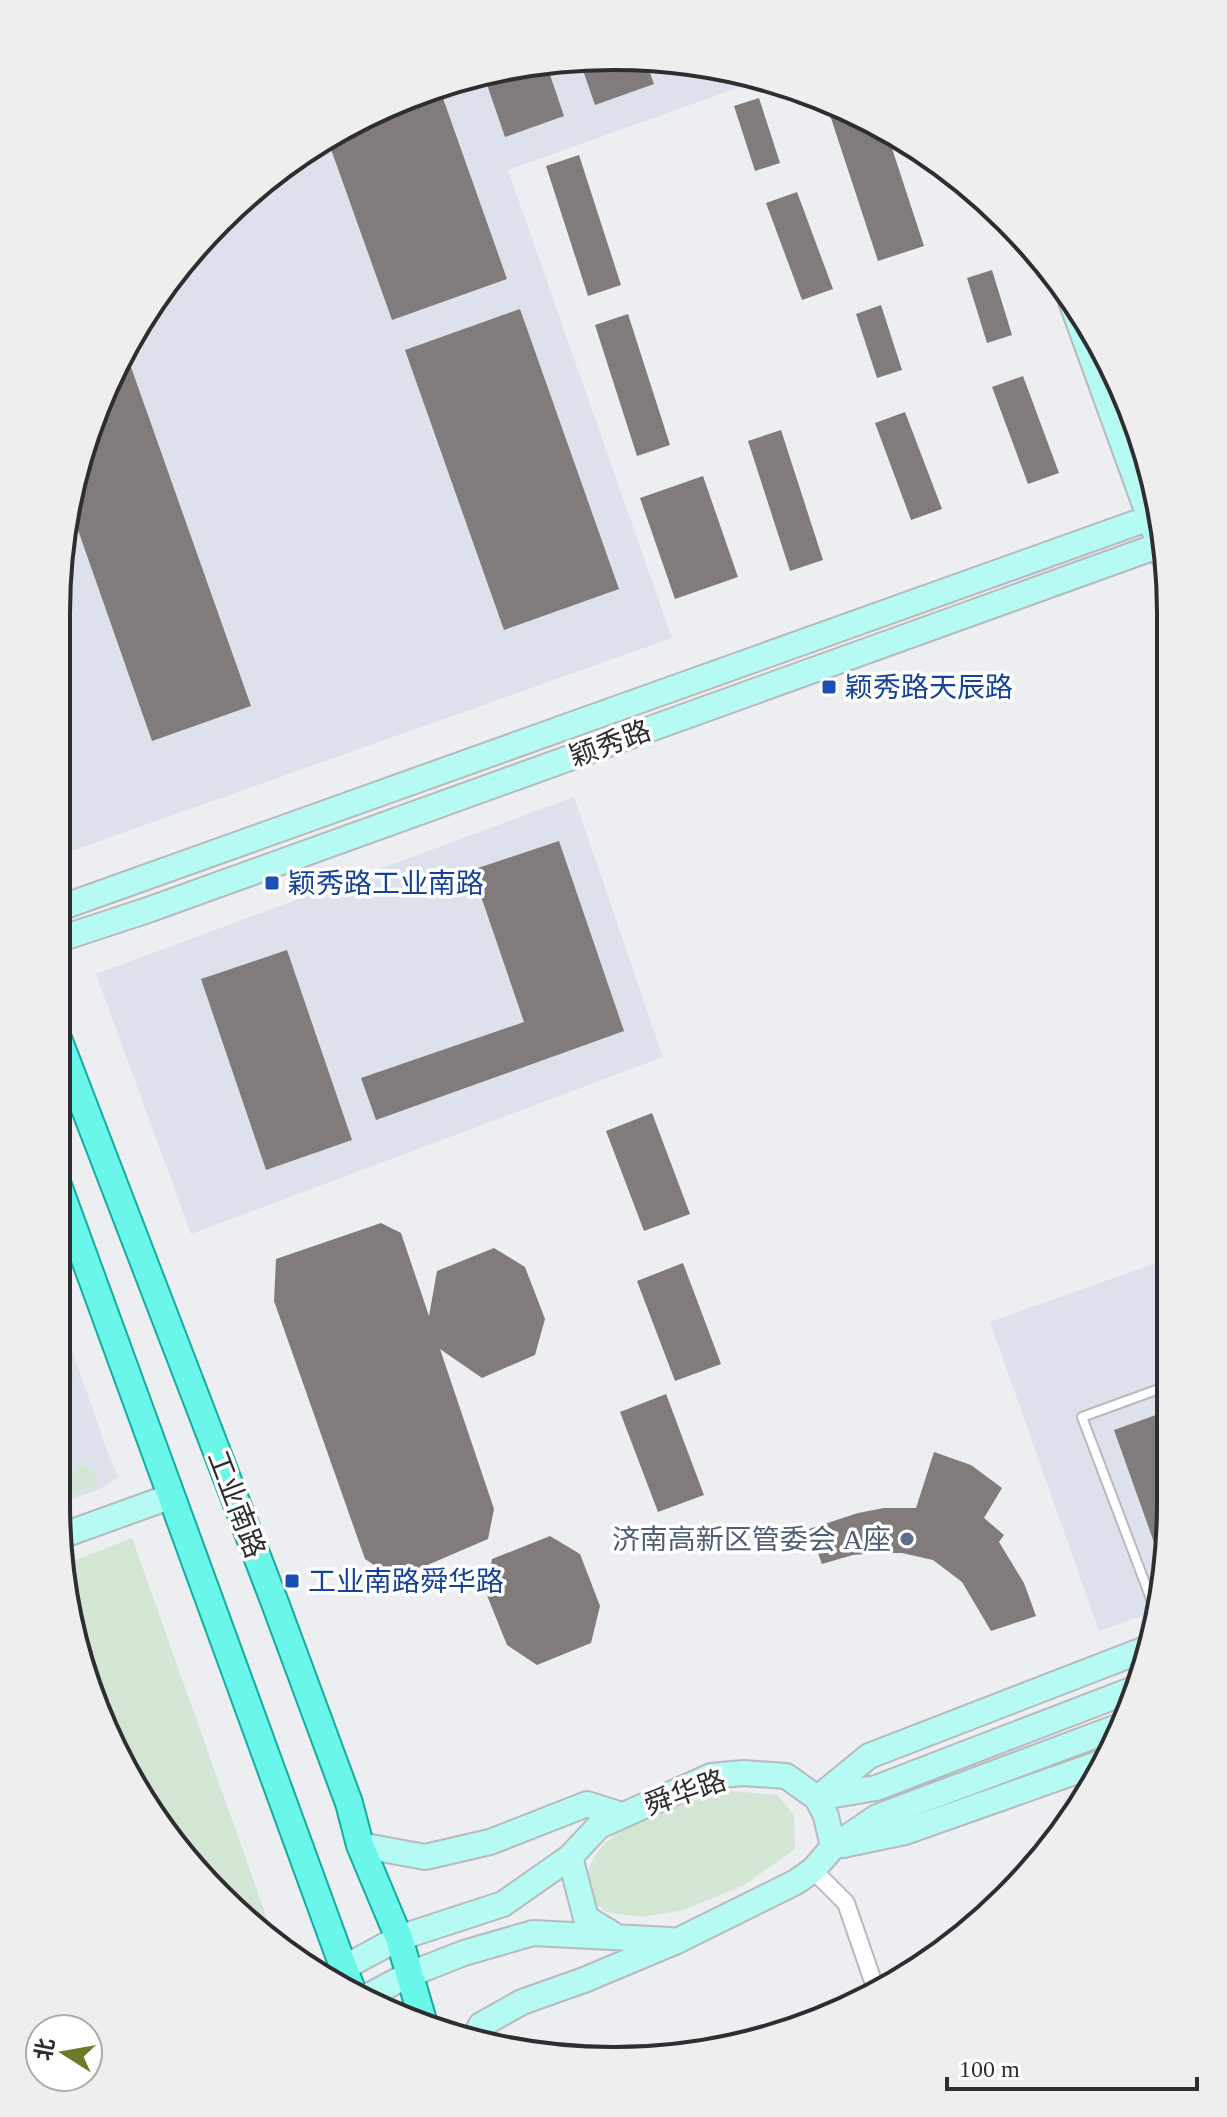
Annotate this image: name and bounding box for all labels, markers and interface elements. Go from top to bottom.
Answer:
place label: 颖秀路天辰路 [845,672,1013,703]
marker: 颖秀路天辰路 [820,678,838,696]
street label: 颖秀路 [565,715,655,772]
place label: 颖秀路工业南路 [288,868,484,899]
marker: 颖秀路工业南路 [263,874,281,892]
street label: 工业南路 [202,1446,271,1562]
place label: 济南高新区管委会 A座 [612,1524,891,1555]
marker: 济南高新区管委会 A座 [898,1530,916,1548]
place label: 工业南路舜华路 [308,1566,504,1597]
marker: 工业南路舜华路 [283,1572,301,1590]
street label: 舜华路 [640,1764,730,1821]
north arrow [24,2013,104,2093]
text: 北 [30,2036,59,2062]
scale bar [947,2041,1197,2091]
text: 100 m [959,2056,1020,2082]

